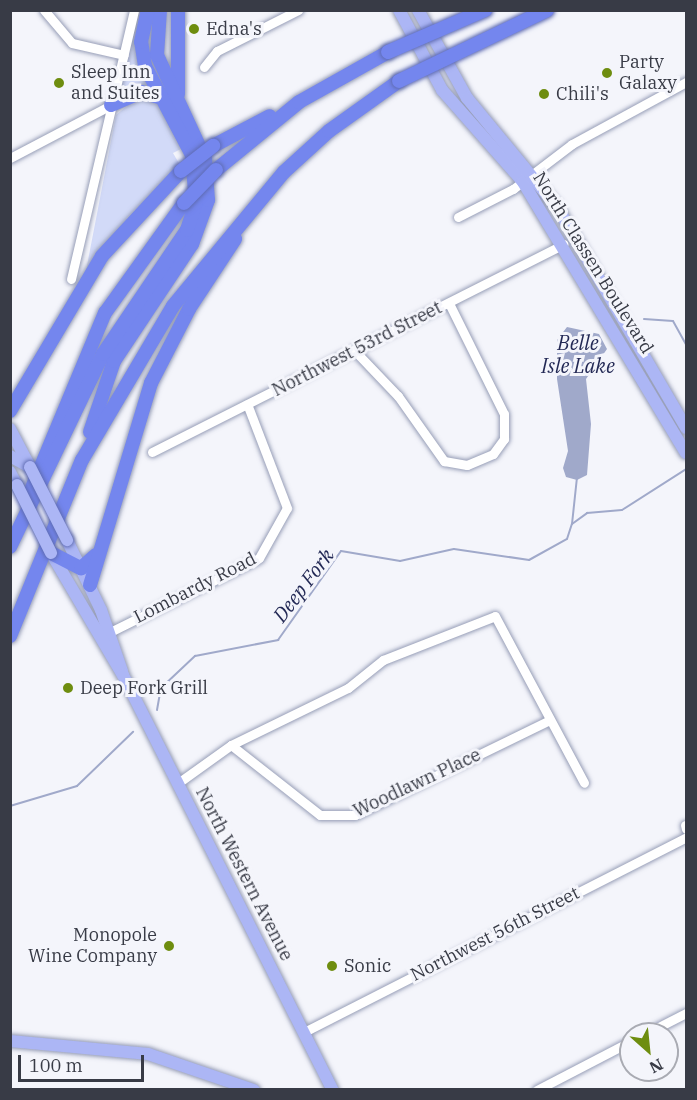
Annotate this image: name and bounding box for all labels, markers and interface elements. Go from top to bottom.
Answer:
place label: Edna's [206,18,262,40]
marker: Edna's [187,22,201,36]
place label: Party Galaxy [619,52,677,94]
place label: Sleep Inn and Suites [71,62,160,104]
marker: Party Galaxy [600,66,614,80]
marker: Sleep Inn and Suites [52,76,66,90]
place label: Chili's [556,83,609,105]
marker: Chili's [537,87,551,101]
street label: North Classen Boulevard [528,168,658,358]
street label: Northwest 53rd Street [269,297,445,401]
water label: Belle Isle Lake [541,331,615,378]
water label: Deep Fork [268,543,338,627]
street label: Lombardy Road [130,548,260,628]
place label: Deep Fork Grill [80,677,208,699]
marker: Deep Fork Grill [61,681,75,695]
street label: Woodlawn Place [350,744,484,822]
street label: North Western Avenue [191,784,297,964]
street label: Northwest 56th Street [407,882,583,986]
place label: Monopole Wine Company [28,925,157,968]
marker: Monopole Wine Company [162,939,176,953]
place label: Sonic [344,955,391,977]
marker: Sonic [325,959,339,973]
north arrow [619,1022,679,1082]
scale bar [21,1043,147,1081]
text: 100 m [29,1054,83,1077]
text: N [646,1054,666,1078]

